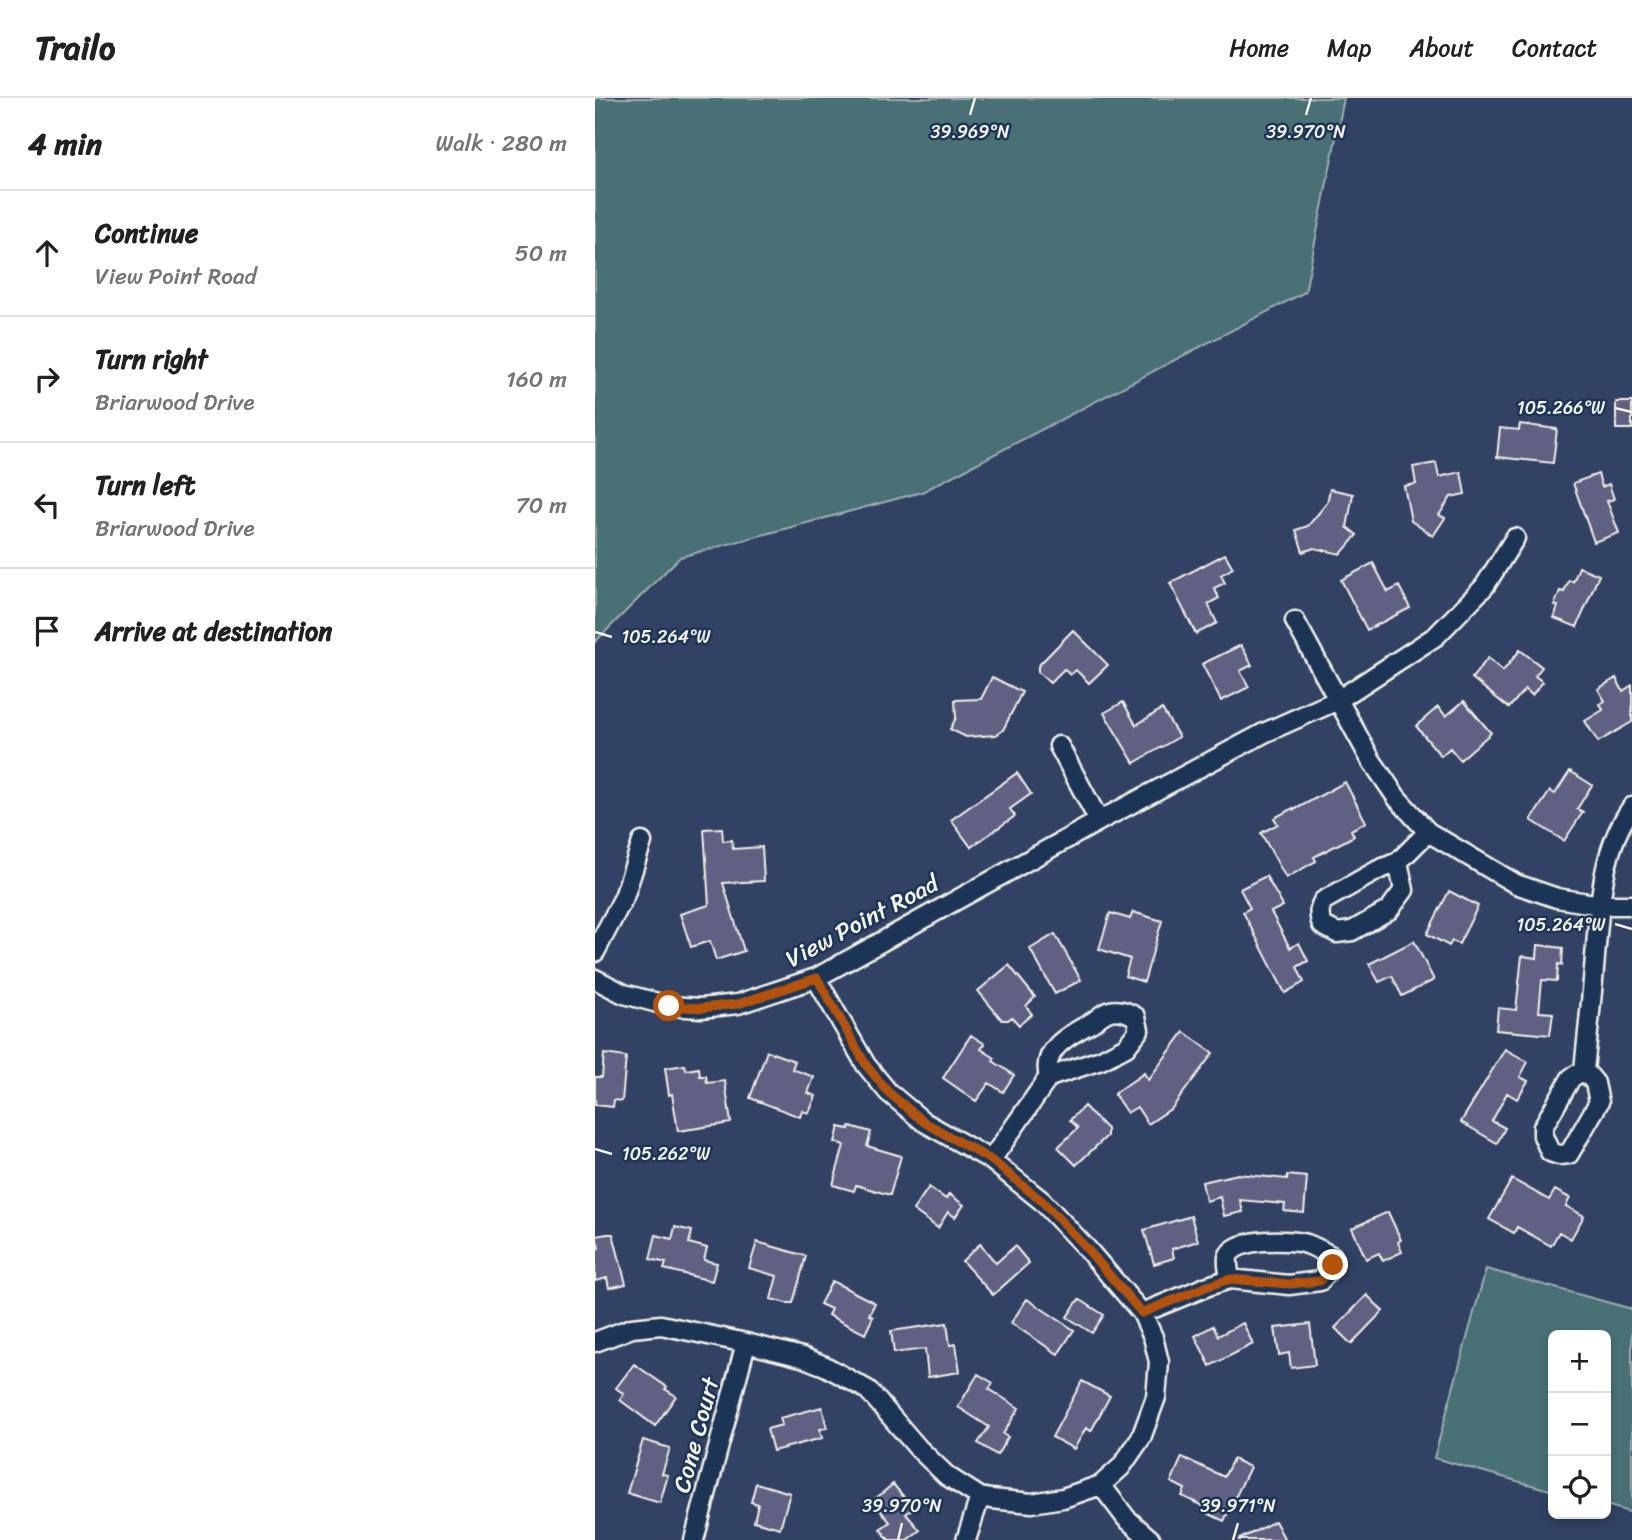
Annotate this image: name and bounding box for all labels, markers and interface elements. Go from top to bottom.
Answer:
text: Trailo [35,19,115,77]
text: Home [1229,27,1289,69]
text: Map [1327,27,1371,69]
text: About [1409,27,1474,69]
text: Contact [1512,27,1597,69]
text: 39.969°N [931,116,1010,148]
text: 39.970°N [1266,116,1346,148]
text: 4 min [28,117,102,171]
text: Walk · 280 m [436,123,567,164]
text: Continue [95,210,198,256]
text: 50 m [515,233,567,274]
icon: ahead [28,234,66,272]
text: View Point Road [95,256,257,297]
text: Turn right [95,336,208,382]
text: 160 m [506,359,567,400]
icon: right [28,360,66,398]
text: Briarwood Drive [95,382,255,423]
text: 105.266°W [1517,392,1606,424]
text: Turn left [95,462,195,508]
text: 70 m [516,485,567,526]
icon: left [28,486,66,524]
text: Briarwood Drive [95,508,255,549]
text: Arrive at destination [95,608,332,654]
icon: arrive [28,612,66,650]
text: 105.264°W [622,621,712,653]
street label: View Point Road [778,862,948,979]
text: 105.264°W [1517,909,1607,941]
route start [653,990,684,1021]
text: 105.262°W [622,1138,711,1170]
route end [1317,1249,1348,1280]
map controls [1548,1330,1611,1519]
button: + [1548,1330,1611,1393]
street label: Cone Court [660,1371,732,1497]
button: − [1548,1393,1611,1456]
button: locate [1548,1456,1611,1519]
text: 39.970°N [862,1490,942,1522]
text: 39.971°N [1200,1490,1276,1522]

